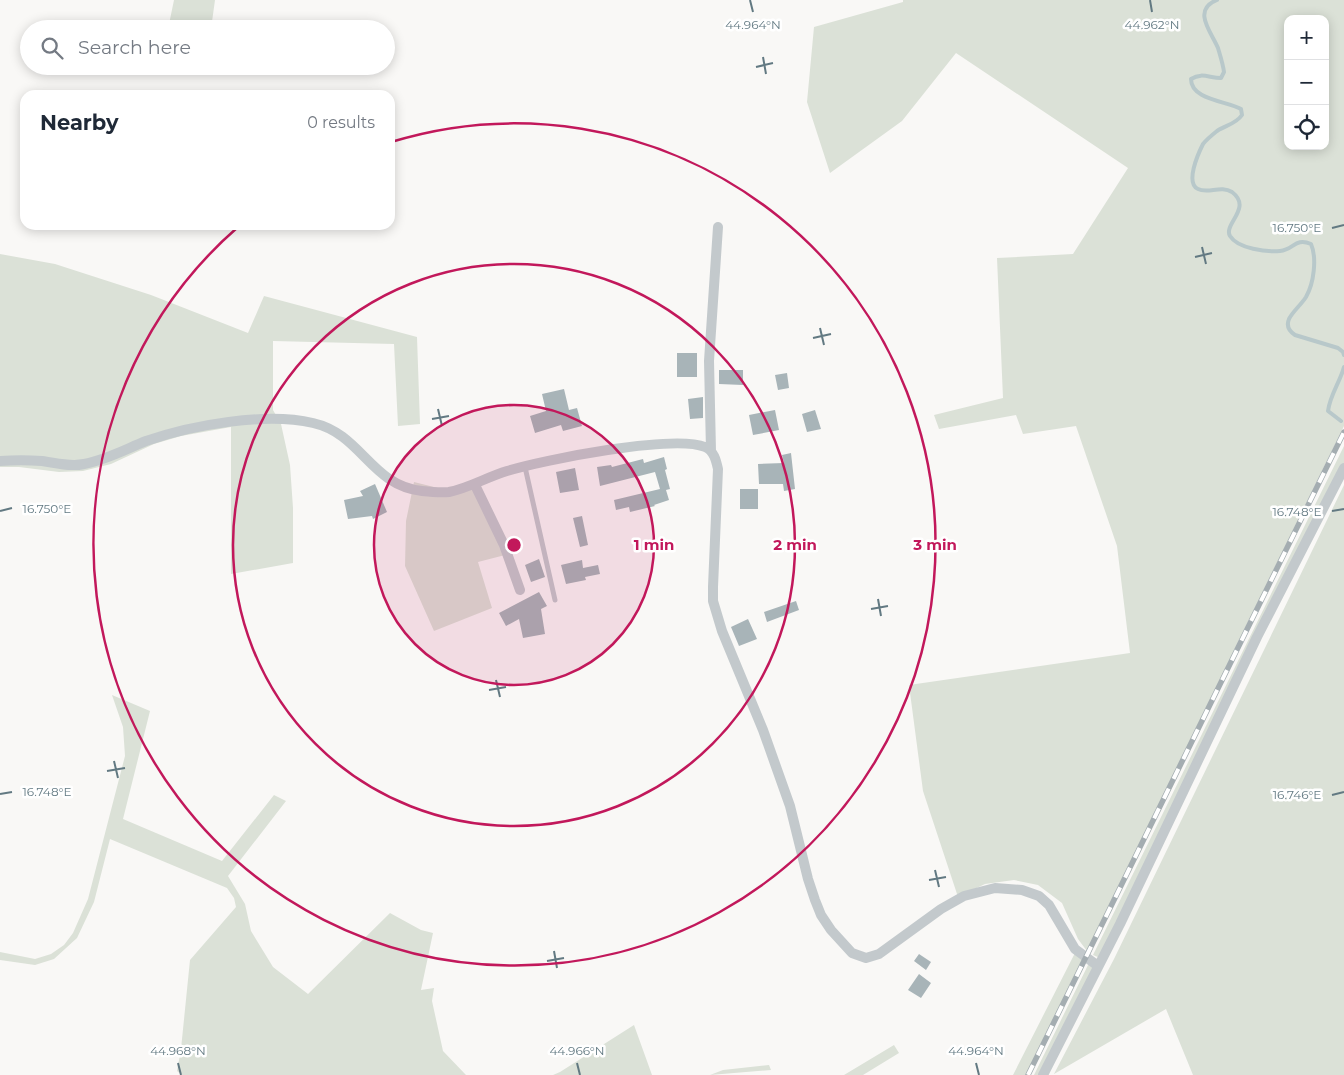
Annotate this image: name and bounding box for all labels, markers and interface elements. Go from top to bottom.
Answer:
map controls [1284,15,1329,150]
button: + [1284,15,1329,60]
text: 44.964°N [725,17,781,32]
text: 44.962°N [1125,17,1179,32]
search box [20,20,395,75]
icon: search [38,34,66,62]
text: Search here [78,36,191,59]
button: − [1284,60,1329,105]
button: locate [1284,105,1329,150]
text: Nearby [40,110,119,135]
text: 0 results [307,113,375,132]
text: 16.750°E [1273,220,1321,235]
text: 16.750°E [23,501,71,516]
text: 16.748°E [1272,504,1322,519]
text: 1 min [634,535,674,554]
text: 2 min [773,535,817,554]
text: 3 min [912,535,957,554]
centre of rings [505,536,523,554]
text: 16.748°E [22,784,72,799]
text: 16.746°E [1273,787,1321,802]
text: 44.968°N [150,1043,206,1058]
text: 44.966°N [549,1043,605,1058]
text: 44.964°N [948,1043,1004,1058]

